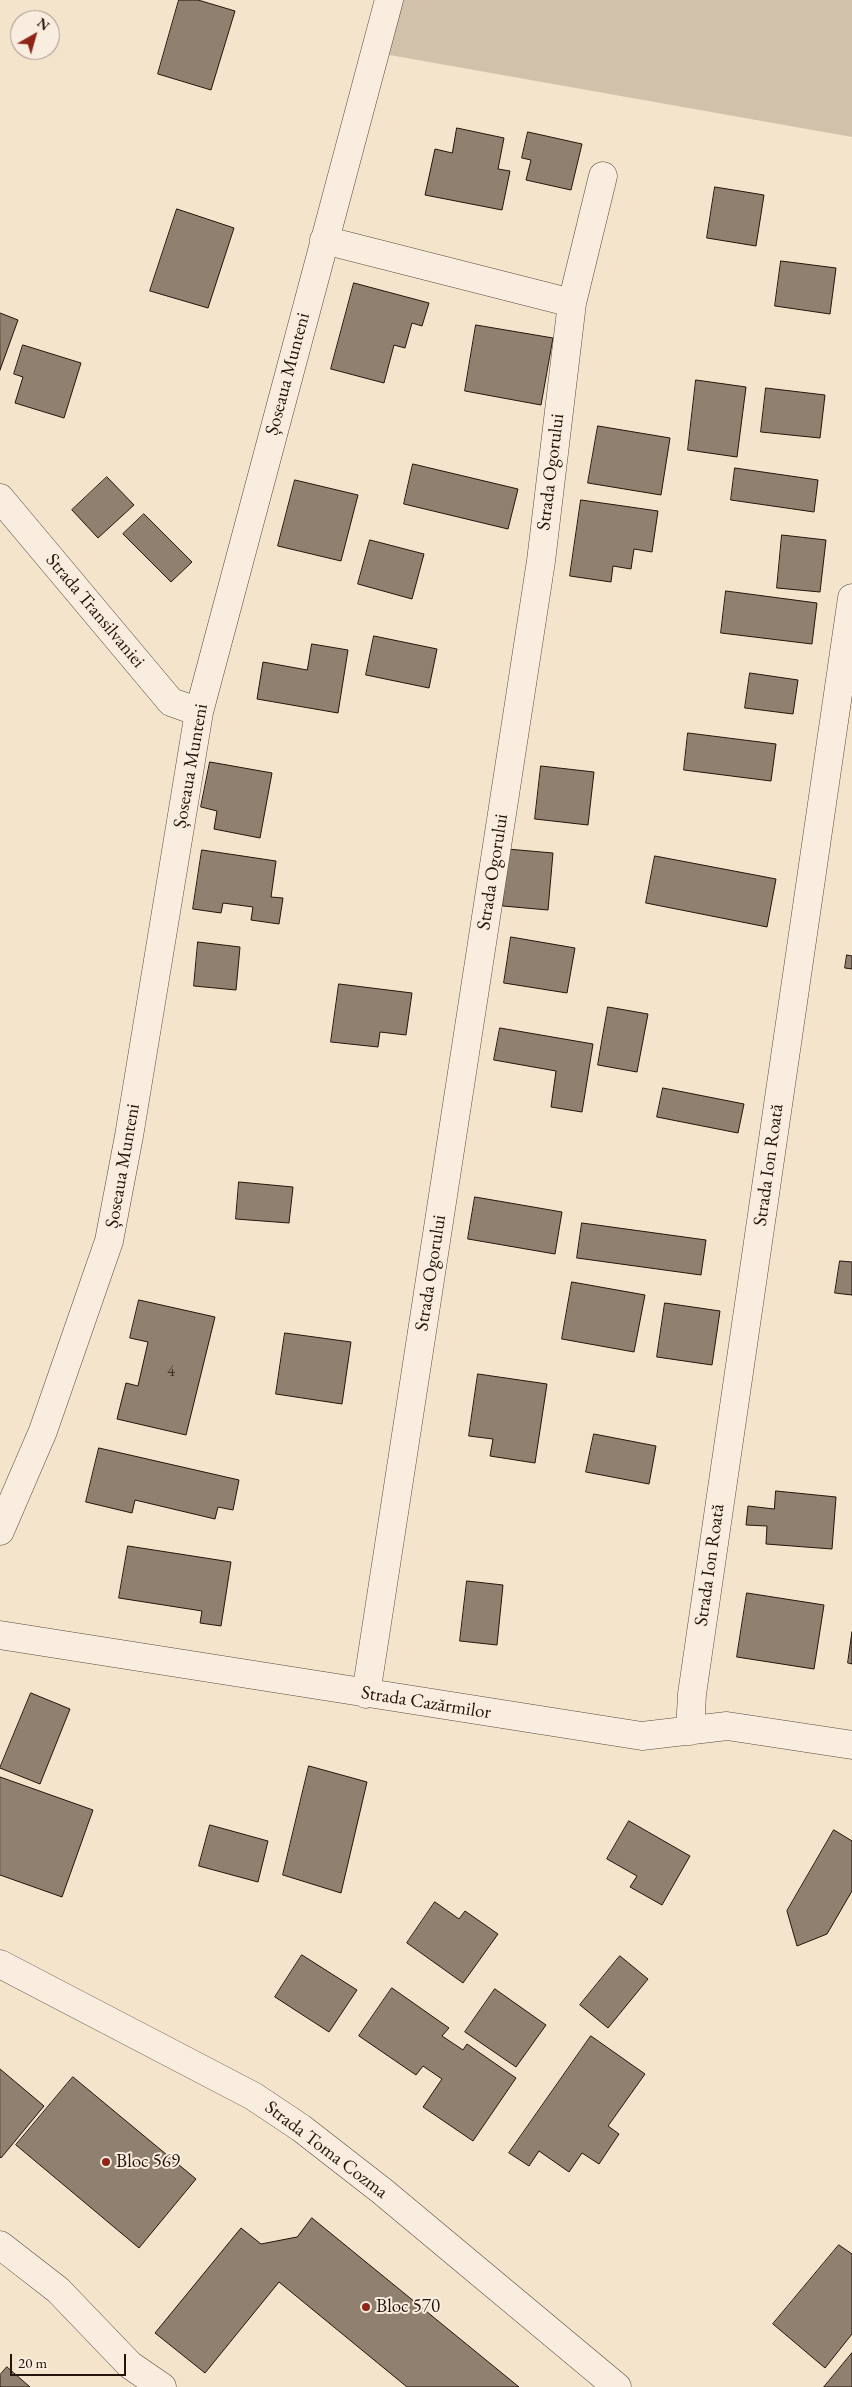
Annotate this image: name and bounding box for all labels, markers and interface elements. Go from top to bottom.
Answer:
north arrow [10,10,60,60]
text: N [34,13,54,35]
street label: Șoseaua Munteni [261,310,315,438]
street label: Strada Ogorului [533,412,569,532]
street label: Strada Transilvaniei [41,549,149,673]
street label: Șoseaua Munteni [169,702,213,830]
street label: Strada Ogorului [473,812,513,932]
street label: Șoseaua Munteni [101,1102,145,1230]
street label: Strada Ion Roată [749,1102,789,1228]
street label: Strada Ogorului [411,1213,451,1333]
house number: 4 [167,1362,175,1382]
street label: Strada Ion Roată [690,1502,730,1628]
street label: Strada Cazărmilor [359,1681,493,1725]
street label: Strada Toma Cozma [260,2096,392,2204]
place label: Bloc 569 [116,2151,180,2173]
marker: Bloc 569 [100,2156,112,2168]
place label: Bloc 570 [376,2296,440,2318]
marker: Bloc 570 [360,2301,372,2313]
scale bar [12,2344,129,2376]
text: 20 m [18,2353,47,2372]

